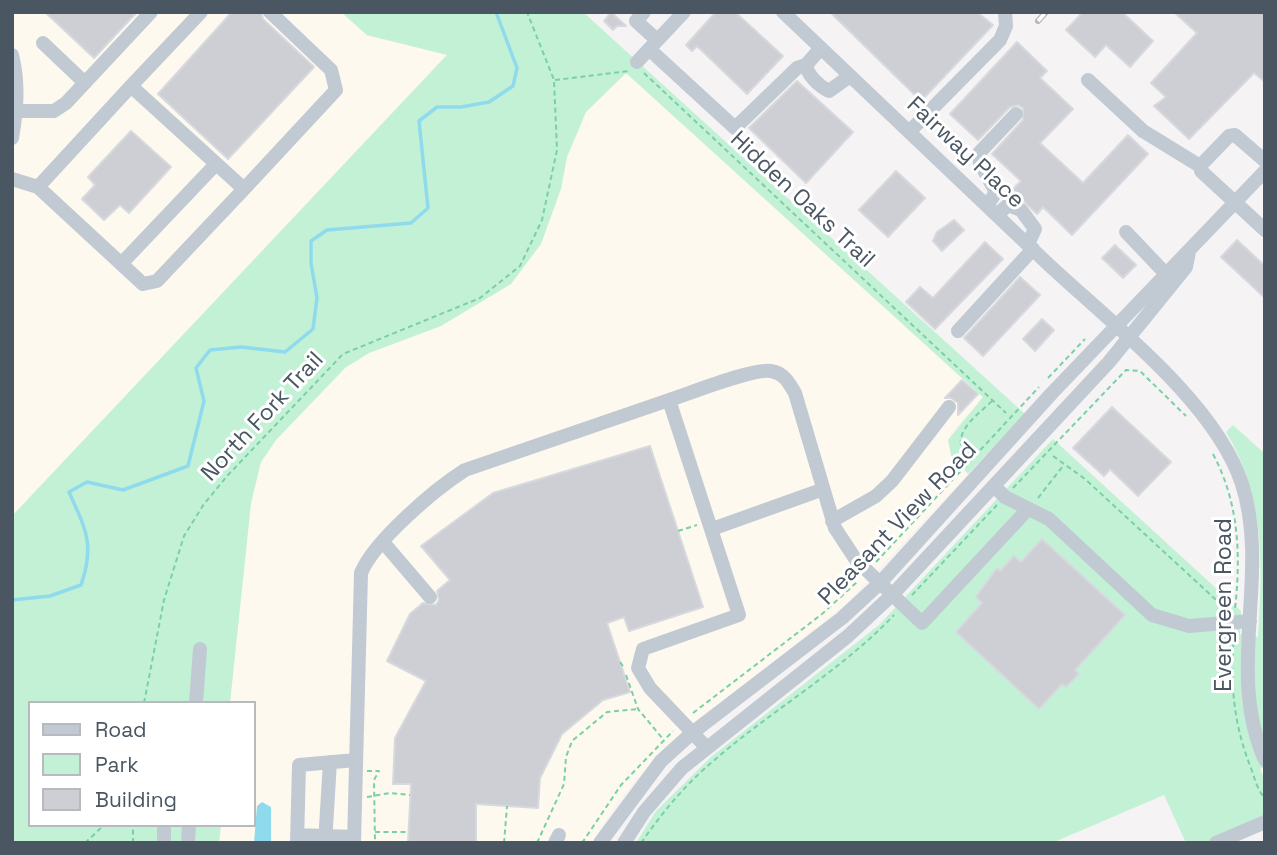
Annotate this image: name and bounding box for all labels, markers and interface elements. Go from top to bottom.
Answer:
street label: Fairway Place [900,92,1030,214]
street label: Hidden Oaks Trail [724,126,880,274]
street label: North Fork Trail [196,347,330,487]
street label: Pleasant View Road [813,437,983,611]
street label: Evergreen Road [1211,518,1239,692]
legend [28,701,256,827]
text: Road [95,716,147,743]
text: Park [95,751,139,778]
text: Building [95,786,177,813]

